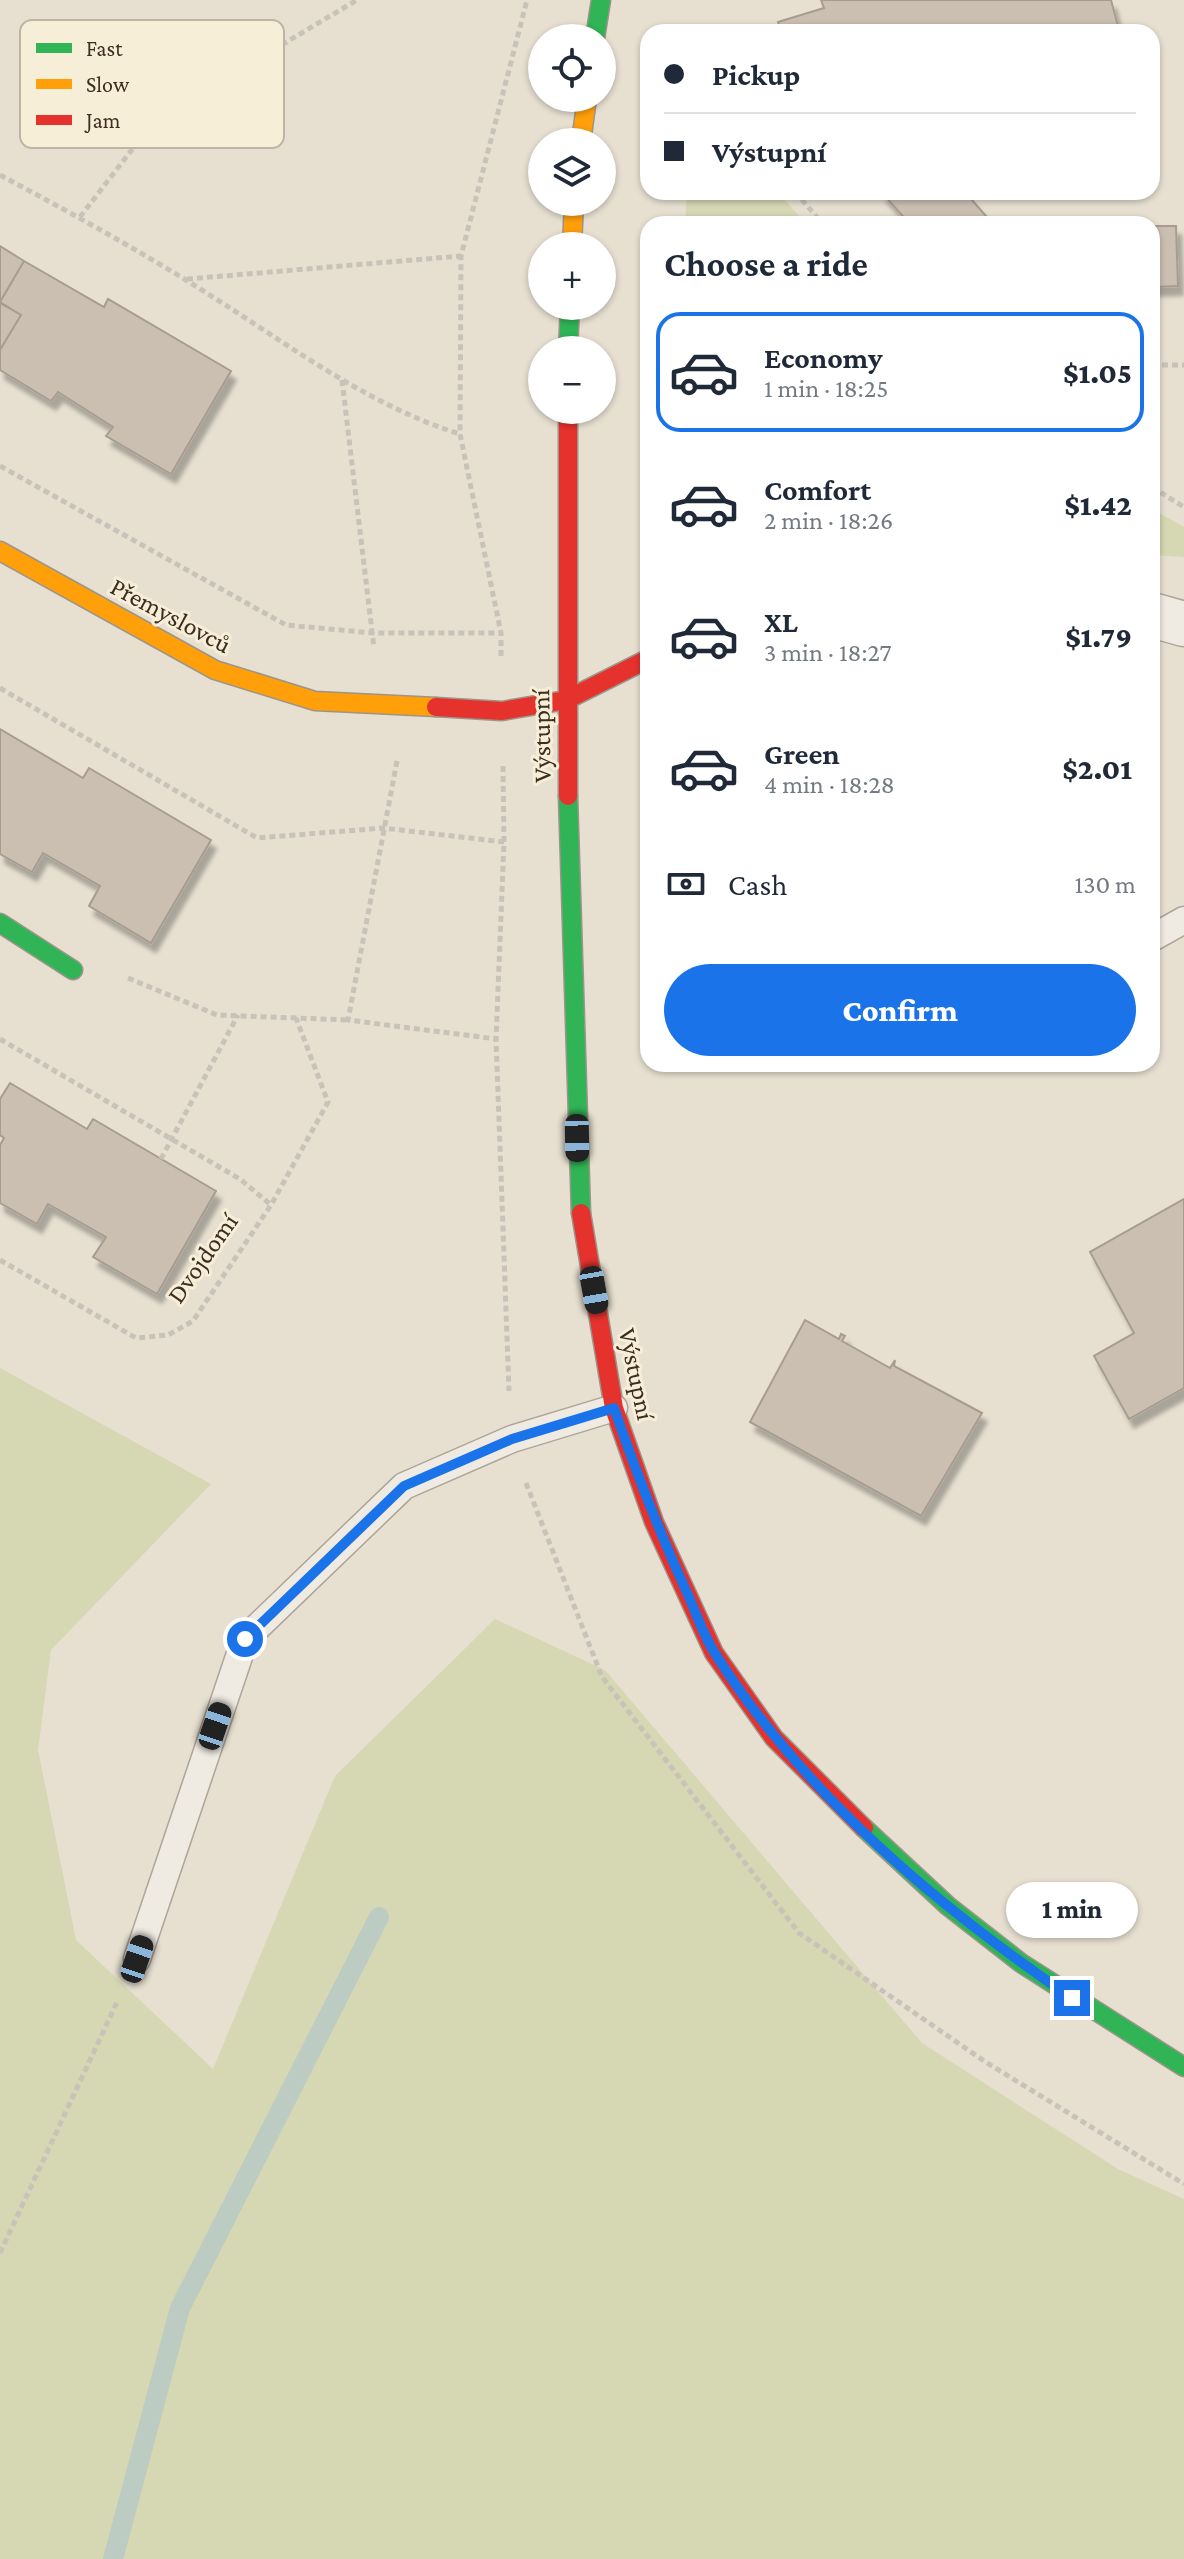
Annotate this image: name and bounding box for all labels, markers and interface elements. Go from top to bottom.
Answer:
legend [20,20,284,148]
map controls [528,24,616,424]
button: locate [528,24,616,112]
text: Fast [86,36,123,61]
text: Pickup [712,58,800,91]
text: Slow [86,72,130,97]
text: Jam [84,108,121,133]
button: layers [528,128,616,216]
text: Výstupní [712,135,826,168]
button: + [528,232,616,320]
text: Choose a ride [664,244,868,284]
button: − [528,336,616,424]
icon: car [668,336,740,408]
text: Economy [764,341,883,374]
text: $1.05 [1063,356,1132,389]
text: 1 min · 18:25 [764,374,888,403]
icon: car [668,468,740,540]
text: Comfort [764,473,871,506]
text: $1.42 [1064,488,1132,521]
text: 2 min · 18:26 [764,506,893,535]
street label: Přemyslovců [106,572,236,659]
icon: car [668,600,740,672]
text: XL [764,605,798,638]
text: $1.79 [1065,620,1132,653]
text: 3 min · 18:27 [764,638,891,667]
street label: Výstupní [526,688,557,783]
icon: car [668,732,740,804]
text: Green [764,737,840,770]
text: $2.01 [1062,752,1132,785]
text: 4 min · 18:28 [764,770,895,799]
icon: cash [664,862,708,906]
text: Cash [728,868,787,901]
text: 130 m [1075,870,1136,899]
button: Confirm [664,964,1136,1056]
car [565,1114,589,1162]
street label: Dvojdomí [161,1207,244,1309]
car [578,1264,610,1316]
street label: Výstupní [613,1325,661,1424]
route start [227,1621,263,1657]
car [196,1699,234,1753]
callout: 1 min [1006,1882,1138,1938]
text: 1 min [1042,1895,1102,1924]
car [118,1932,156,1986]
route end [1054,1980,1090,2016]

